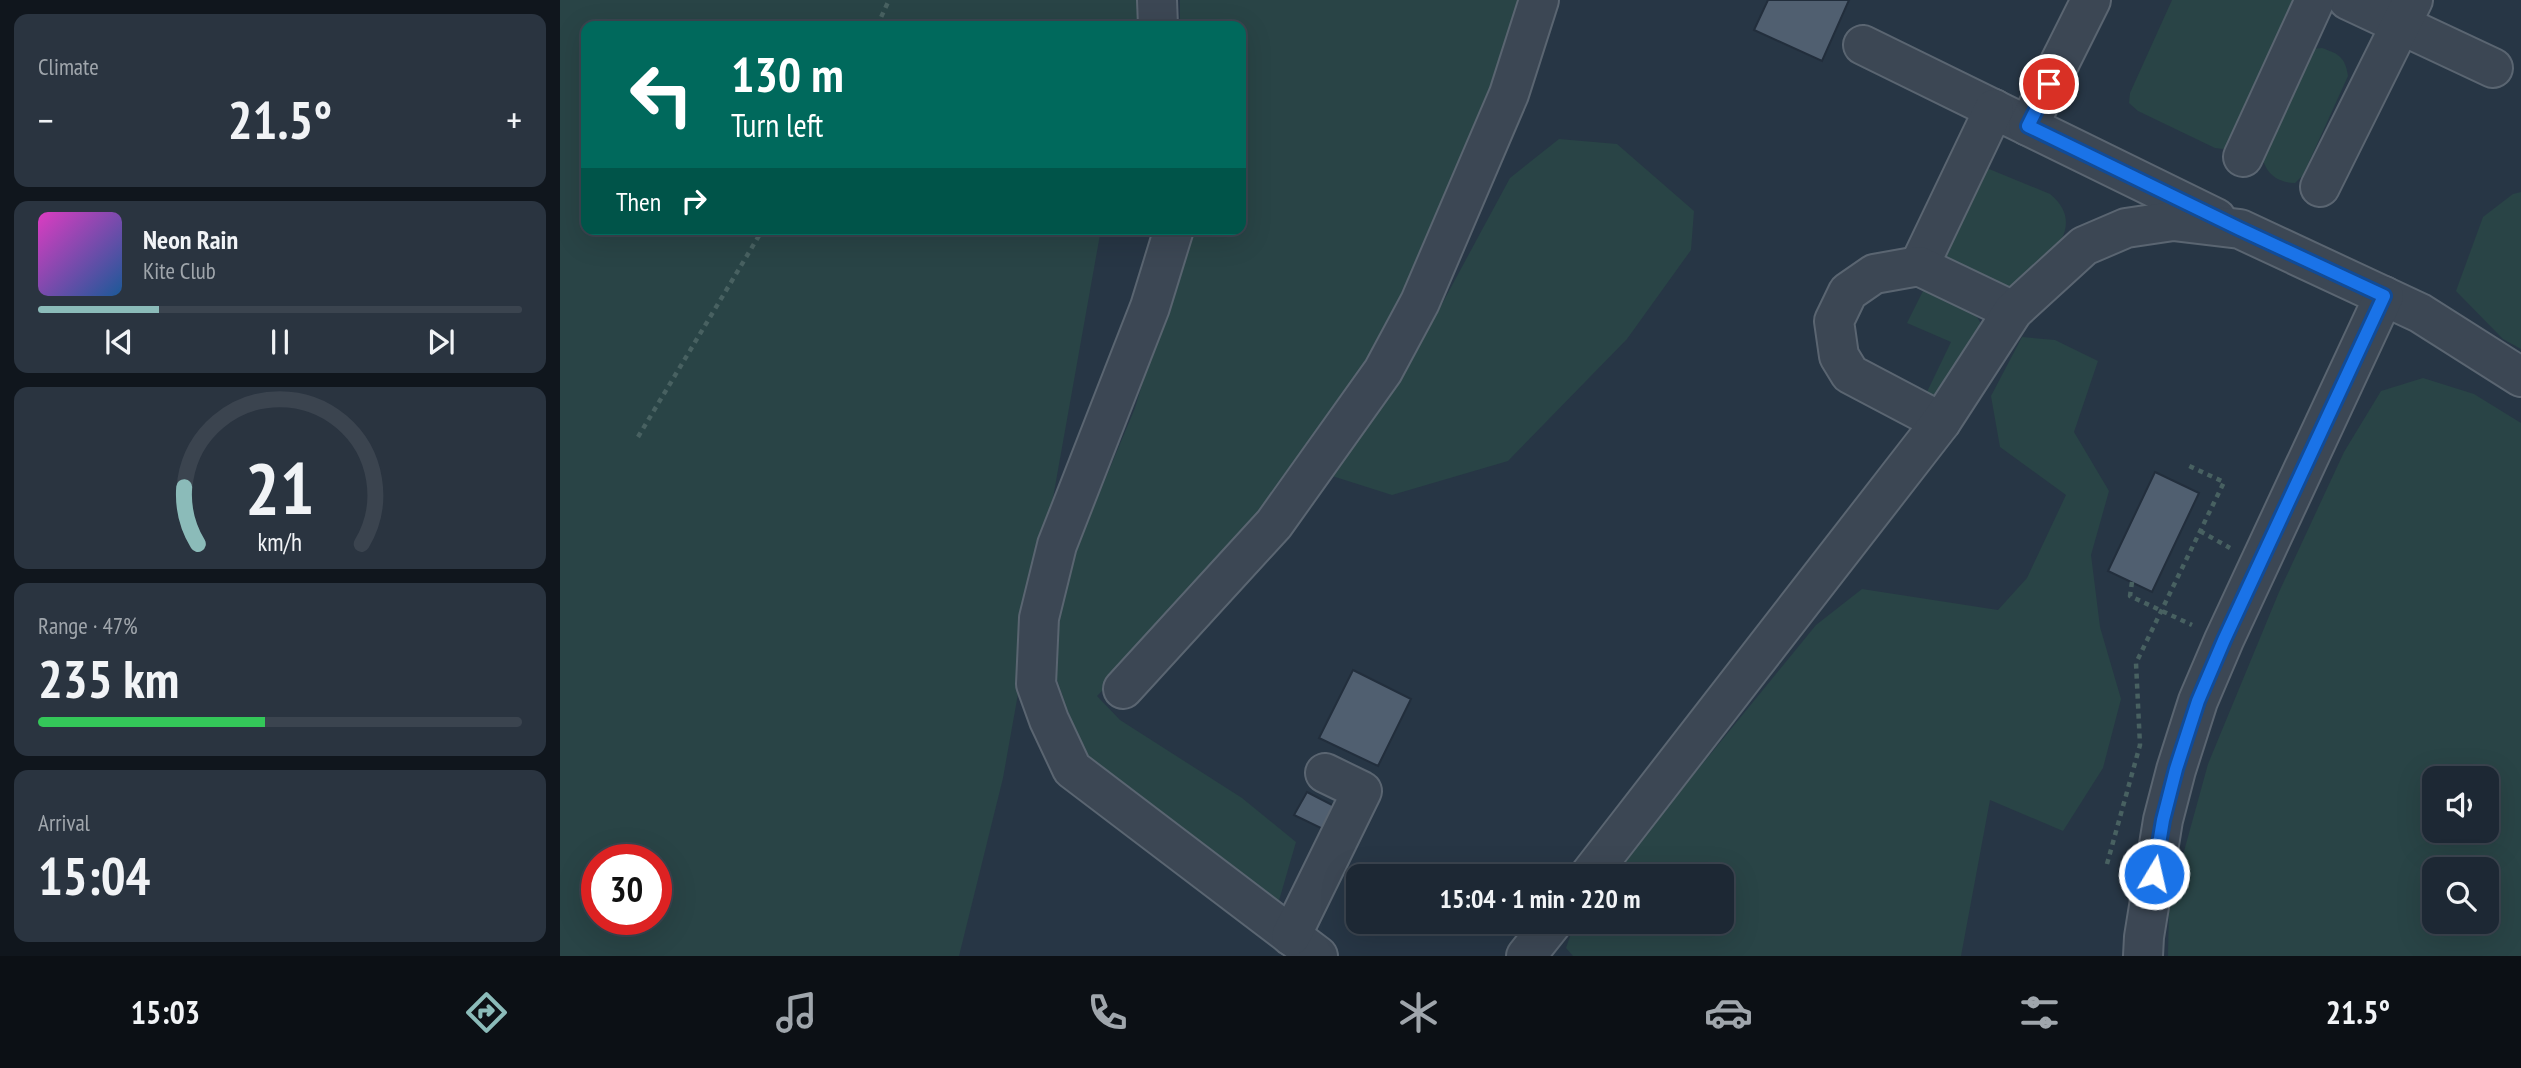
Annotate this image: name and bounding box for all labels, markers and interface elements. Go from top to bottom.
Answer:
text: 130 m [731,42,844,106]
icon: left [616,49,707,140]
text: Climate [38,52,99,81]
pin [2019,54,2079,114]
icon: arrive [2030,65,2068,103]
text: 21.5° [228,86,332,153]
text: − [38,95,54,144]
text: + [506,95,522,144]
text: Turn left [731,104,823,146]
icon: right [675,182,713,220]
text: Then [616,185,661,218]
text: Neon Rain [143,223,238,256]
text: Kite Club [143,256,216,285]
icon: previous [100,323,138,361]
icon: pause [261,323,299,361]
icon: next [422,323,460,361]
text: 21 [245,440,315,534]
text: km/h [258,526,302,558]
text: Range · 47% [38,611,138,640]
text: 235 km [38,645,179,712]
map controls [2422,766,2499,934]
button: sound [2422,766,2499,843]
text: Arrival [38,808,90,837]
position arrow [2117,837,2191,911]
text: 15:04 [38,842,150,909]
speed limit sign: 30 [581,844,672,935]
button: search [2422,857,2499,934]
text: 15:04 · 1 min · 220 m [1440,882,1640,915]
icon: directions [462,988,511,1037]
icon: music [772,988,821,1037]
icon: phone [1083,988,1132,1037]
icon: climate [1394,988,1443,1037]
icon: car [1704,988,1753,1037]
icon: filters [2015,988,2064,1037]
text: 15:03 [131,991,200,1033]
text: 21.5° [2326,991,2390,1033]

